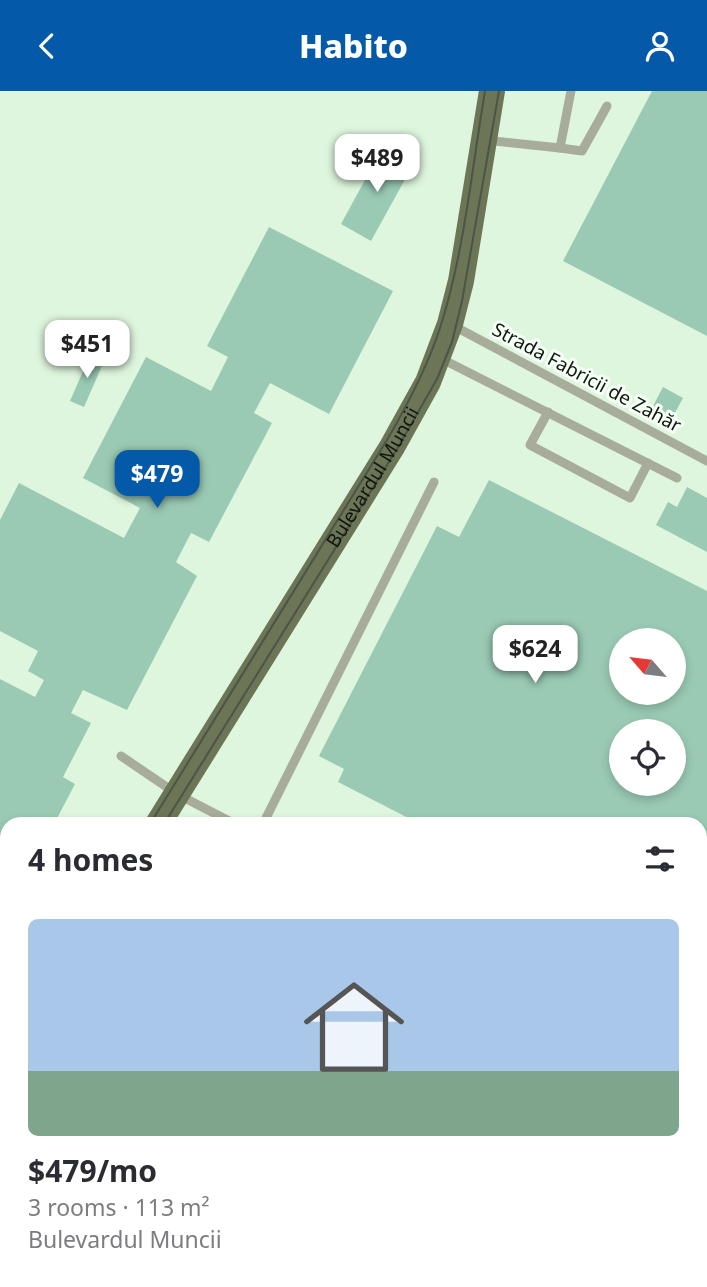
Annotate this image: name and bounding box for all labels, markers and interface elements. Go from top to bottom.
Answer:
text: Habito [299,24,408,67]
icon: back [28,27,66,65]
icon: person [641,27,679,65]
pin: $489 [336,134,418,194]
text: $489 [351,141,403,173]
street label: Strada Fabricii de Zahăr [488,316,686,438]
pin: $451 [46,321,128,380]
text: $451 [61,327,113,359]
street label: Bulevardul Muncii [320,402,425,552]
pin: $479 [116,451,198,510]
text: $479 [131,457,183,489]
pin: $624 [494,625,576,685]
north arrow [609,628,686,705]
map controls [609,628,686,796]
text: $624 [509,632,561,664]
button: locate [609,719,686,796]
text: 4 homes [28,839,153,880]
icon: filters [641,840,679,878]
icon: home [291,964,417,1090]
text: $479/mo [28,1150,157,1191]
text: 3 rooms · 113 m² [28,1191,210,1223]
text: Bulevardul Muncii [28,1223,222,1255]

